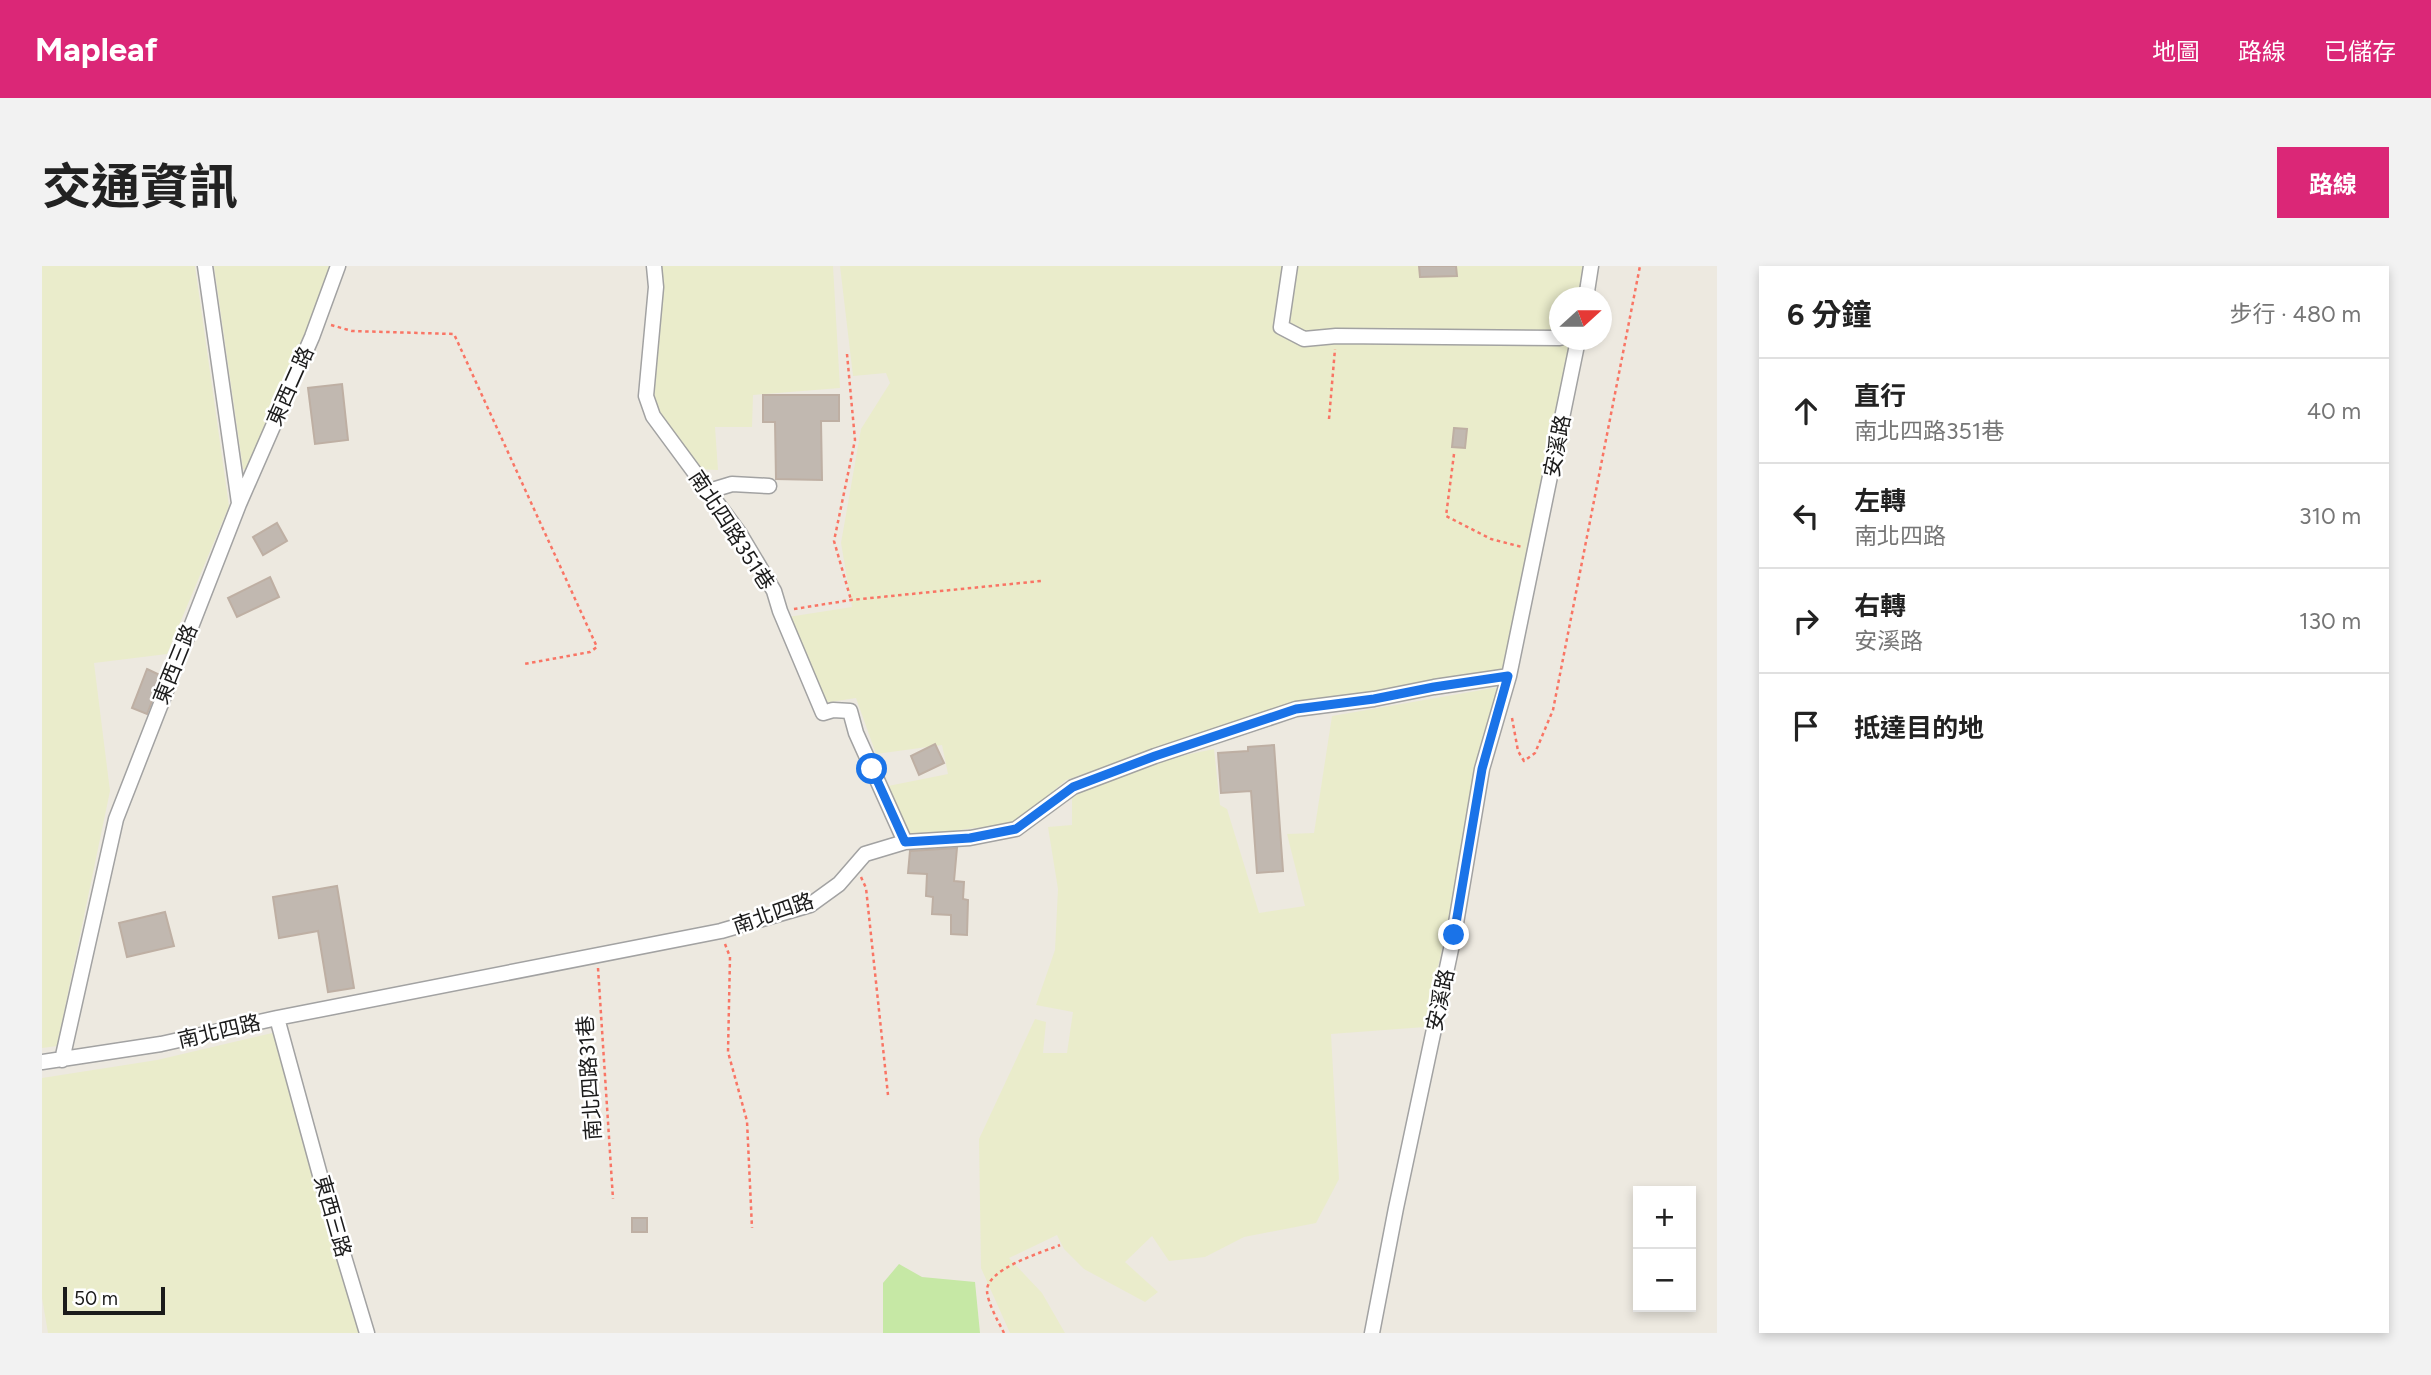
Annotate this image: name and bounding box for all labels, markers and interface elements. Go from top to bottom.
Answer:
text: Mapleaf [35,30,158,69]
text: 地圖 [2152,37,2200,66]
text: 路線 [2238,37,2286,66]
text: 已儲存 [2324,37,2396,66]
button: 路線 [2277,147,2389,218]
text: 交通資訊 [42,157,238,216]
north arrow [1549,287,1612,350]
text: 6 分鐘 [1787,296,1872,333]
text: 步行 · 480 m [2229,300,2361,328]
street label: 東西二路 [261,343,319,429]
text: 直行 [1854,380,1906,412]
icon: ahead [1787,392,1825,430]
text: 40 m [2307,397,2361,425]
street label: 安溪路 [1539,413,1575,479]
text: 南北四路351巷 [1854,417,2004,445]
street label: 南北四路351巷 [684,466,780,594]
text: 左轉 [1854,485,1906,517]
icon: left [1787,497,1825,535]
text: 310 m [2299,502,2361,530]
text: 南北四路 [1854,522,1946,550]
text: 右轉 [1854,590,1906,622]
icon: right [1787,602,1825,640]
text: 130 m [2299,607,2361,635]
street label: 東西三路 [148,620,202,708]
text: 安溪路 [1854,627,1923,655]
icon: arrive [1787,707,1825,745]
text: 抵達目的地 [1854,712,1984,744]
route start [856,753,887,784]
street label: 南北四路 [729,888,817,938]
route end [1438,919,1469,950]
street label: 安溪路 [1421,967,1459,1033]
street label: 南北四路 [175,1009,263,1053]
street label: 南北四路31巷 [572,1015,606,1141]
street label: 東西三路 [309,1172,357,1260]
map controls [1633,1186,1696,1312]
button: + [1633,1186,1696,1249]
button: − [1633,1249,1696,1312]
scale bar [63,1284,164,1316]
text: 50 m [74,1287,118,1310]

